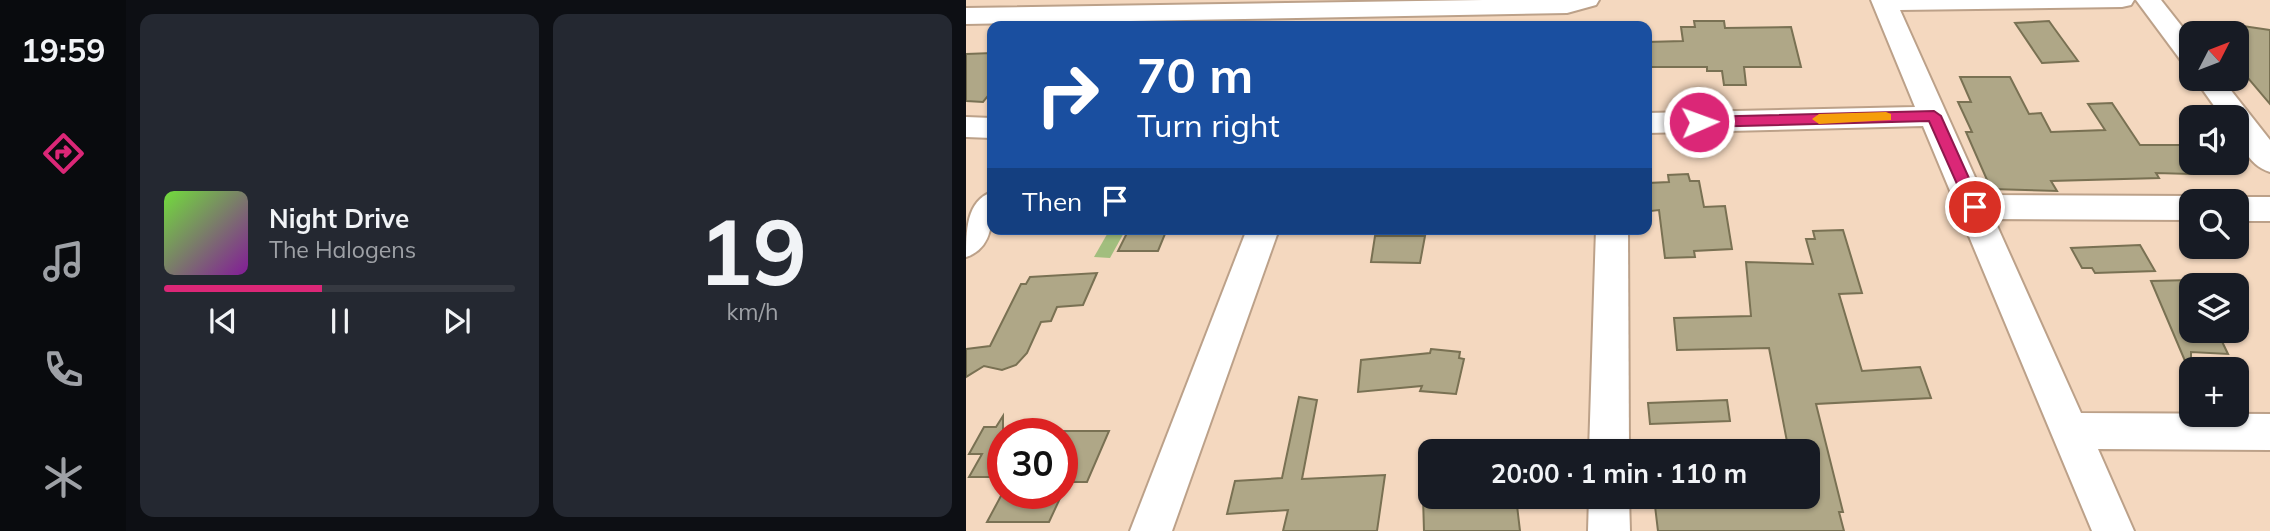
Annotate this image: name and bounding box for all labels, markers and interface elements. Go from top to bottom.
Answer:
north arrow [2179,21,2249,91]
map controls [2179,21,2249,427]
text: 19:59 [21,30,105,70]
text: 70 m [1137,44,1253,105]
icon: right [1022,49,1113,140]
position arrow [1662,85,1736,159]
text: Turn right [1137,105,1280,145]
button: sound [2179,105,2249,175]
icon: directions [39,129,88,178]
pin [1945,177,2005,237]
icon: arrive [1096,182,1134,220]
text: Then [1022,185,1082,218]
icon: arrive [1956,188,1994,226]
button: search [2179,189,2249,259]
text: 19 [698,194,807,308]
text: Night Drive [269,202,409,235]
text: The Halogens [269,235,416,264]
icon: music [39,237,88,286]
button: layers [2179,273,2249,343]
text: km/h [726,297,779,326]
icon: previous [204,302,242,340]
icon: pause [321,302,359,340]
icon: next [438,302,476,340]
icon: phone [39,345,88,394]
button: + [2179,357,2249,427]
speed limit sign: 30 [987,418,1078,509]
icon: climate [39,453,88,502]
text: 20:00 · 1 min · 110 m [1491,457,1747,490]

